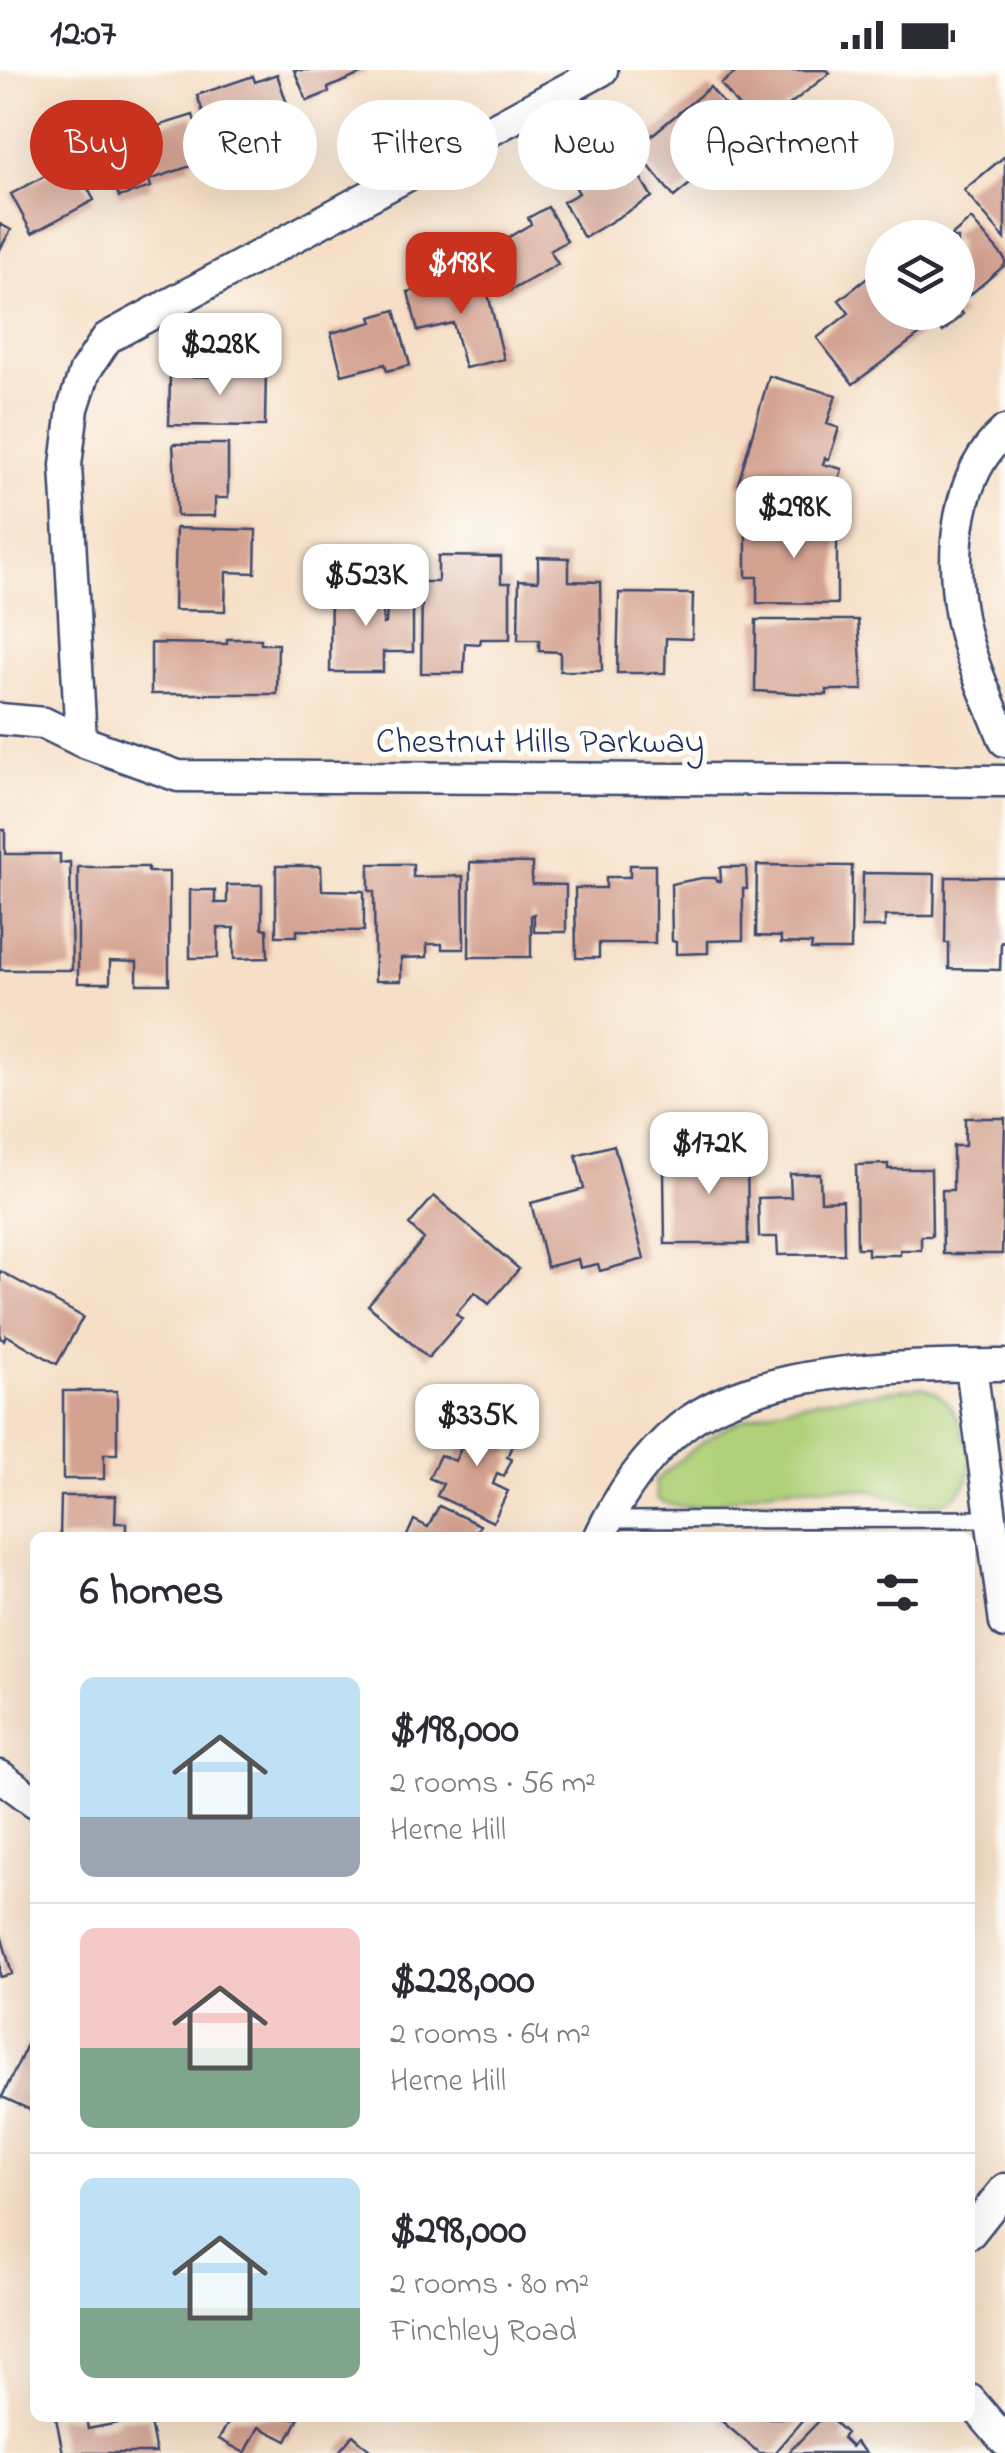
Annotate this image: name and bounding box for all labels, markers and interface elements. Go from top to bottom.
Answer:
text: 12:07 [50,7,116,63]
chip: Buy [30,100,163,190]
chip: Rent [183,100,317,190]
chip: Filters [337,100,498,190]
chip: New [518,100,650,190]
chip: Apartment [670,100,894,190]
map controls [865,220,975,330]
button: layers [865,220,975,330]
pin: $198K [391,232,531,317]
text: $198K [428,241,494,288]
pin: $228K [150,313,290,398]
text: $228K [181,322,259,369]
pin: $298K [724,476,864,561]
text: $298K [758,485,830,532]
pin: $523K [296,544,436,629]
text: $523K [325,553,407,600]
street label: Chestnut Hills Parkway [376,718,704,769]
pin: $172K [639,1112,779,1197]
text: $172K [672,1121,746,1168]
pin: $335K [407,1384,547,1469]
text: $335K [437,1393,517,1440]
text: 6 homes [80,1562,224,1623]
icon: filters [870,1565,925,1620]
text: $198,000 [390,1700,519,1761]
icon: home [160,1717,280,1837]
text: 2 rooms · 56 m² [390,1761,596,1808]
text: Herne Hill [390,1808,506,1855]
text: $228,000 [390,1951,535,2012]
icon: home [160,1968,280,2088]
text: 2 rooms · 64 m² [390,2012,591,2059]
text: Herne Hill [390,2059,506,2106]
text: $298,000 [390,2201,526,2262]
icon: home [160,2218,280,2338]
text: 2 rooms · 80 m² [390,2262,589,2309]
text: Finchley Road [390,2309,577,2356]

